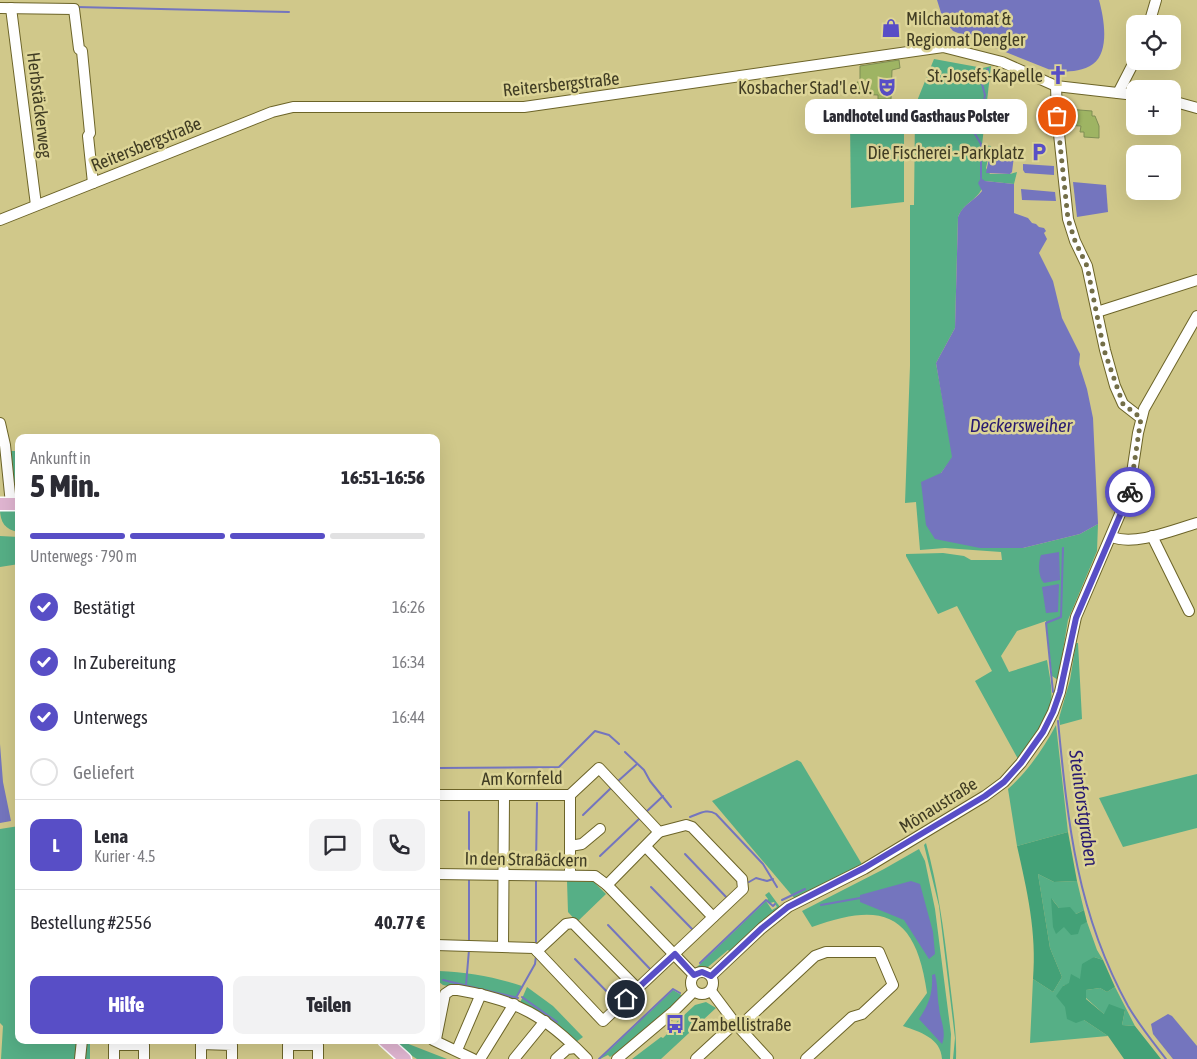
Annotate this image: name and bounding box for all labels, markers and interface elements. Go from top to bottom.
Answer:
place label: Milchautomat & Regiomat Dengler [906,8,1026,50]
map controls [1126,15,1181,200]
button: locate [1126,15,1181,70]
shop icon: Milchautomat & Regiomat Dengler [880,17,902,39]
street label: Herbstäckerweg [23,51,57,159]
church icon: St.-Josefs-Kapelle [1047,64,1069,86]
place label: St.-Josefs-Kapelle [927,65,1043,86]
street label: Reitersbergstraße [502,67,620,101]
theatre icon: Kosbacher Stad'l e.V. [876,76,898,98]
place label: Kosbacher Stad'l e.V. [738,77,872,98]
button: + [1126,80,1181,135]
pin [1036,95,1078,137]
callout: Landhotel und Gasthaus Polster [804,98,1027,134]
icon: bag [1043,102,1071,130]
text: Landhotel und Gasthaus Polster [823,107,1009,125]
street label: Reitersbergstraße [88,112,204,176]
parking icon: Die Fischerei - Parkplatz [1028,141,1050,163]
place label: Die Fischerei - Parkplatz [867,142,1025,163]
button: − [1126,145,1181,200]
water label: Deckersweiher [970,414,1074,436]
text: Ankunft in [30,449,91,467]
text: 16:51–16:56 [341,466,425,488]
text: 5 Min. [30,467,99,504]
courier [1105,467,1155,517]
icon: bike [1116,478,1144,506]
text: Unterwegs · 790 m [30,547,137,565]
icon: check [30,593,58,621]
text: Bestätigt [73,596,135,618]
text: 16:26 [392,598,425,616]
icon: check [30,648,58,676]
text: In Zubereitung [73,651,176,673]
text: 16:34 [392,653,425,671]
icon: check [30,703,58,731]
text: Unterwegs [73,706,148,728]
text: 16:44 [392,708,425,726]
water label: Steinforstgraben [1065,748,1103,867]
text: Geliefert [73,761,134,783]
street label: Am Kornfeld [481,767,563,789]
street label: Mönaustraße [895,773,981,837]
button: chat [309,819,361,871]
button: phone [373,819,425,871]
text: Lena [94,825,128,847]
text: L [52,834,60,856]
text: Kurier · 4.5 [94,847,156,865]
street label: In den Straßäckern [464,847,588,871]
text: Bestellung #2556 [30,911,152,933]
text: 40.77 € [375,911,425,933]
button: Hilfe [30,976,223,1034]
button: Teilen [233,976,425,1034]
pin [605,978,647,1020]
icon: home [612,985,640,1013]
bus stop icon: Zambellistraße [664,1013,686,1035]
place label: Zambellistraße [690,1014,791,1035]

